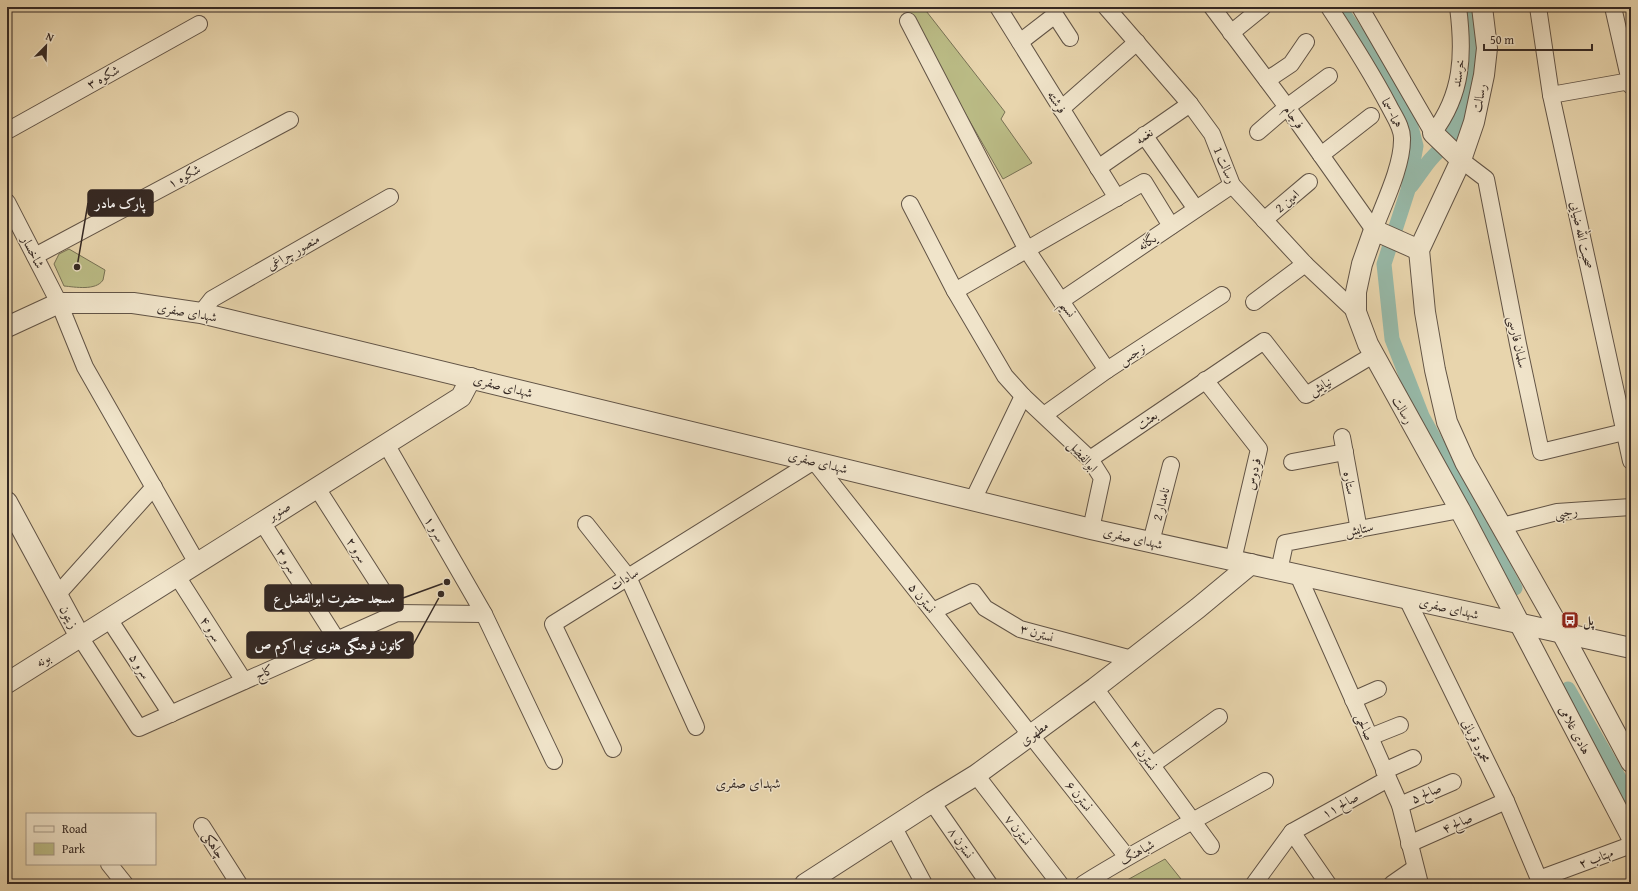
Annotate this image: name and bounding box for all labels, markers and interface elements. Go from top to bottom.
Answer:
north arrow [26,26,66,66]
scale bar [1484,26,1592,52]
text: N [43,28,57,46]
text: 50 m [1490,31,1514,48]
street label: خرسند [1446,58,1470,88]
street label: شکوه ۳ [83,60,123,94]
street label: رسالت [1467,82,1491,114]
street label: فرشته [1043,87,1071,117]
street label: هما- سما [1377,95,1407,131]
street label: فرجام [1277,101,1309,134]
street label: نغمه [1131,123,1157,149]
street label: رسالت 1 [1209,144,1241,186]
street label: شکوه ۱ [164,159,204,193]
street label: امین 2 [1271,185,1304,217]
callout: پارک مادر [88,190,153,216]
text: پارک مادر [93,193,146,214]
street label: صحبت الله ضیایی [1566,199,1599,271]
street label: یگانه [1134,228,1162,255]
street label: منصور چراغی [263,229,323,275]
street label: شاخسار [16,231,49,272]
street label: شهدای صفری [156,297,218,327]
street label: نسیم [1052,297,1081,323]
street label: سلمان فارسی [1503,314,1533,370]
street label: نرجس [1114,338,1150,370]
street label: شهدای صفری [471,369,535,403]
street label: نیایش [1305,372,1335,400]
street label: رسالت [1388,393,1418,427]
street label: بعثت [1133,406,1161,434]
street label: ابوالفضل [1064,436,1103,477]
street label: شهدای صفری [786,445,850,479]
street label: فردوس [1240,456,1266,492]
street label: ستاره [1339,470,1361,496]
street label: نامدار 2 [1147,485,1175,523]
street label: صنوبر [262,497,294,526]
street label: رجبی [1553,501,1579,524]
street label: سرو ۱ [420,512,450,546]
street label: ستایش [1343,517,1375,541]
street label: شهدای صفری [1101,522,1165,554]
street label: سرو ۲ [342,533,372,567]
street label: سرو ۳ [272,544,302,578]
street label: سادات [606,563,642,595]
street label: نسترن ۵ [904,579,940,617]
callout: مسجد حضرت ابوالفضل ع [265,585,403,611]
text: مسجد حضرت ابوالفضل ع [273,588,395,610]
street label: شهدای صفری [1417,592,1481,624]
street label: زیتون [55,602,83,632]
bus stop icon: پل [1560,610,1580,630]
place label: پل [1583,611,1595,630]
street label: سرو ۴ [196,612,226,646]
street label: نسترن ۳ [1018,619,1056,647]
callout: کانون فرهنگی هنری نبی اکرم ص [247,632,413,658]
text: کانون فرهنگی هنری نبی اکرم ص [255,635,405,658]
street label: بونه [32,648,54,672]
street label: سرو ۵ [125,649,155,683]
street label: کاج [252,660,277,686]
street label: هادی غلامی [1554,702,1596,758]
street label: صالحی [1351,710,1379,744]
street label: مطهری [1016,716,1052,750]
street label: محمود قربانی [1457,716,1495,767]
street label: نسترن ۴ [1126,736,1162,775]
district label: شهدای صفری [715,773,781,793]
street label: نسترن ۶ [1061,777,1097,815]
street label: صالح ۵ [1408,778,1445,810]
street label: صالح ۱۱ [1318,787,1363,825]
street label: صالح ۴ [1439,808,1476,840]
street label: نسترن ۷ [1000,811,1036,849]
legend [26,813,156,865]
text: Road [62,820,88,837]
street label: نسترن ۸ [944,823,979,863]
street label: چاهکی [198,828,230,863]
street label: شباهنگ [1116,835,1158,869]
text: Park [62,840,86,857]
street label: مهتاب ۲ [1576,843,1616,873]

